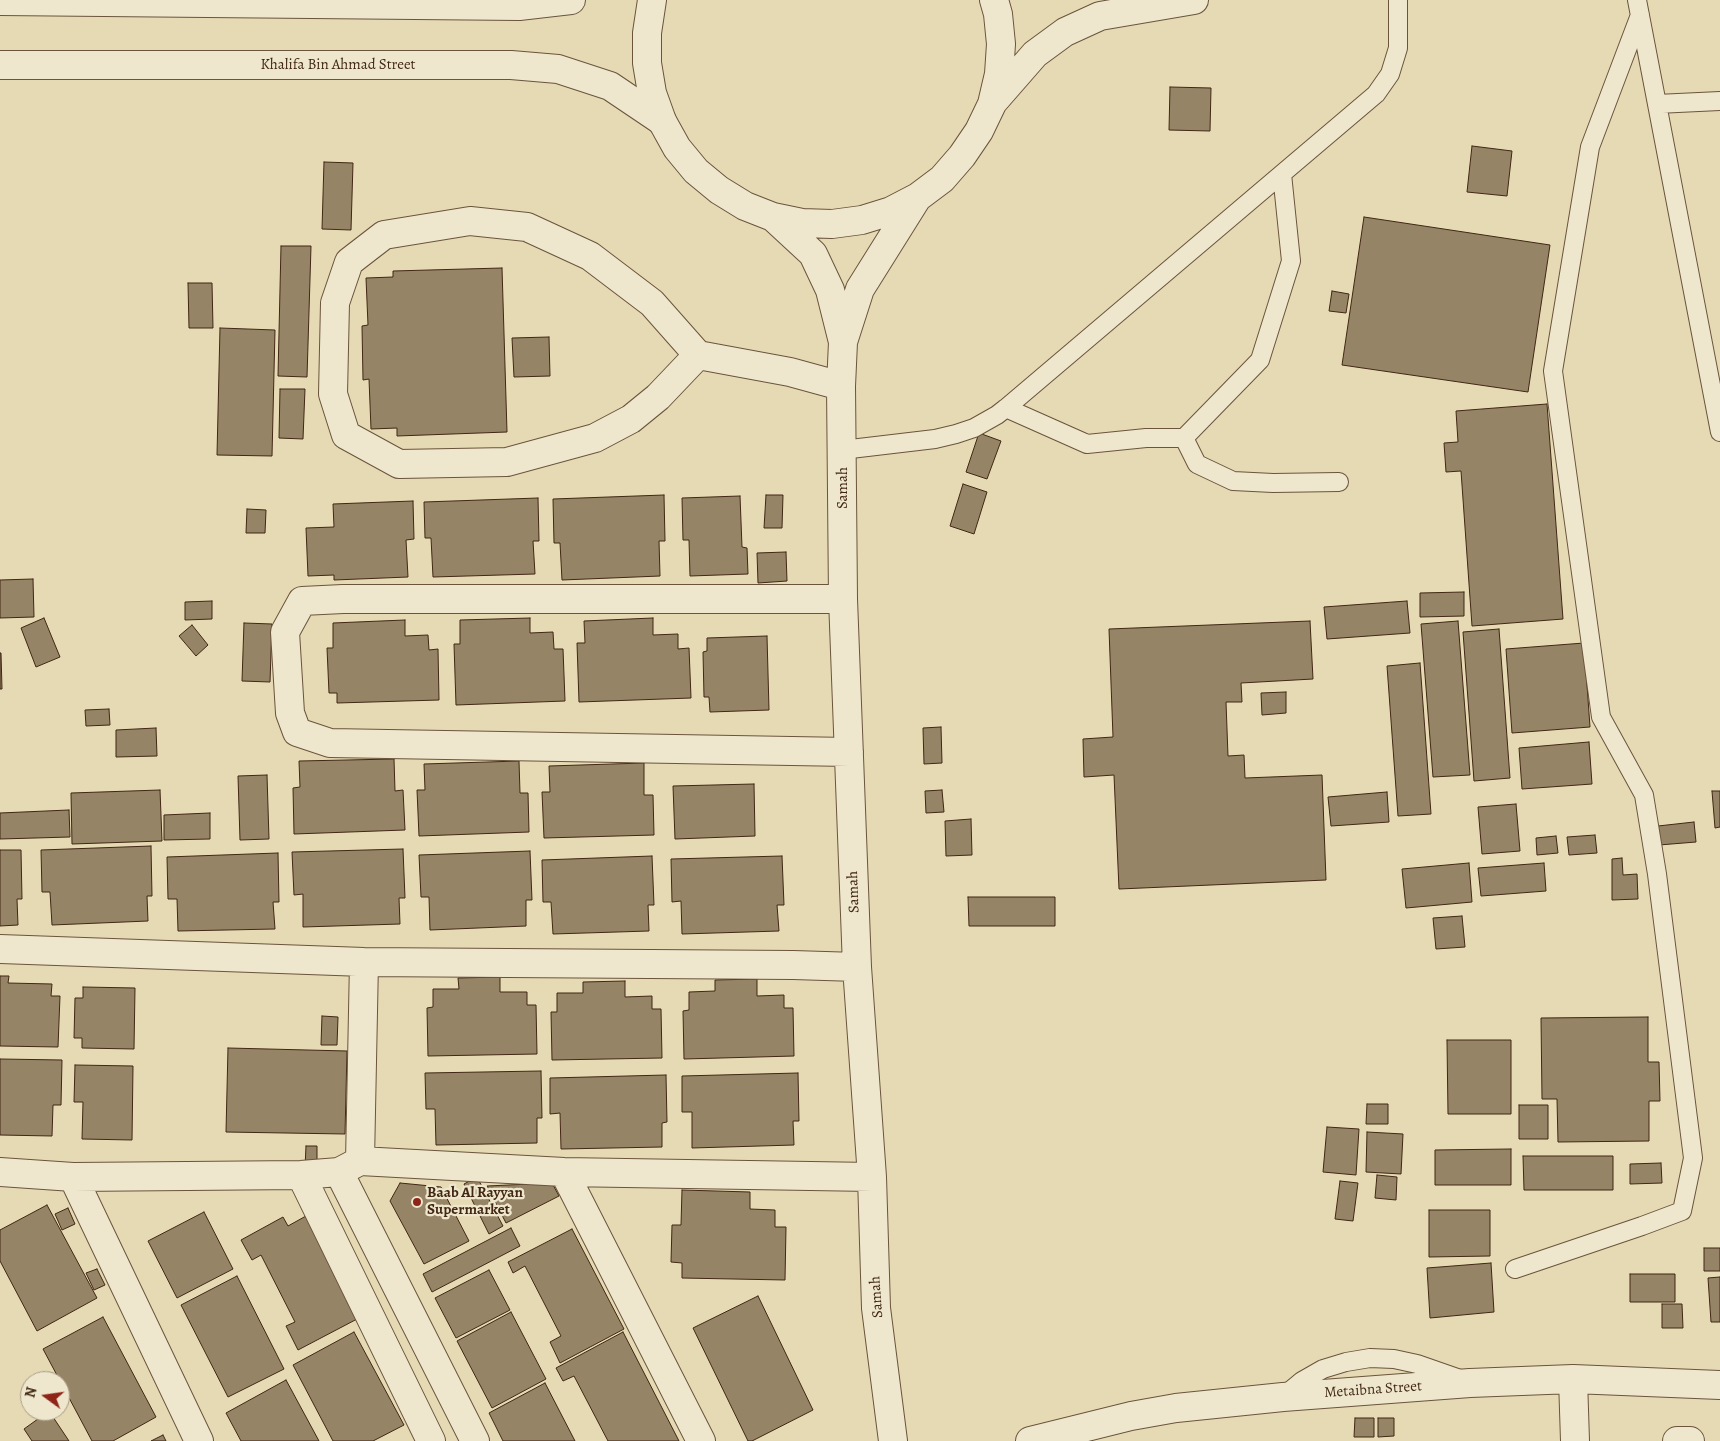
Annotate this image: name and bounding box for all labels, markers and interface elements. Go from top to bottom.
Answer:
street label: Khalifa Bin Ahmad Street [260,56,416,74]
street label: Samah [834,467,852,509]
street label: Samah [844,871,864,913]
place label: Baab Al Rayyan Supermarket [427,1184,523,1219]
marker: Baab Al Rayyan Supermarket [411,1196,423,1208]
street label: Samah [867,1275,887,1319]
north arrow [20,1371,70,1421]
street label: Metaibna Street [1324,1378,1422,1402]
text: N [20,1385,41,1400]

